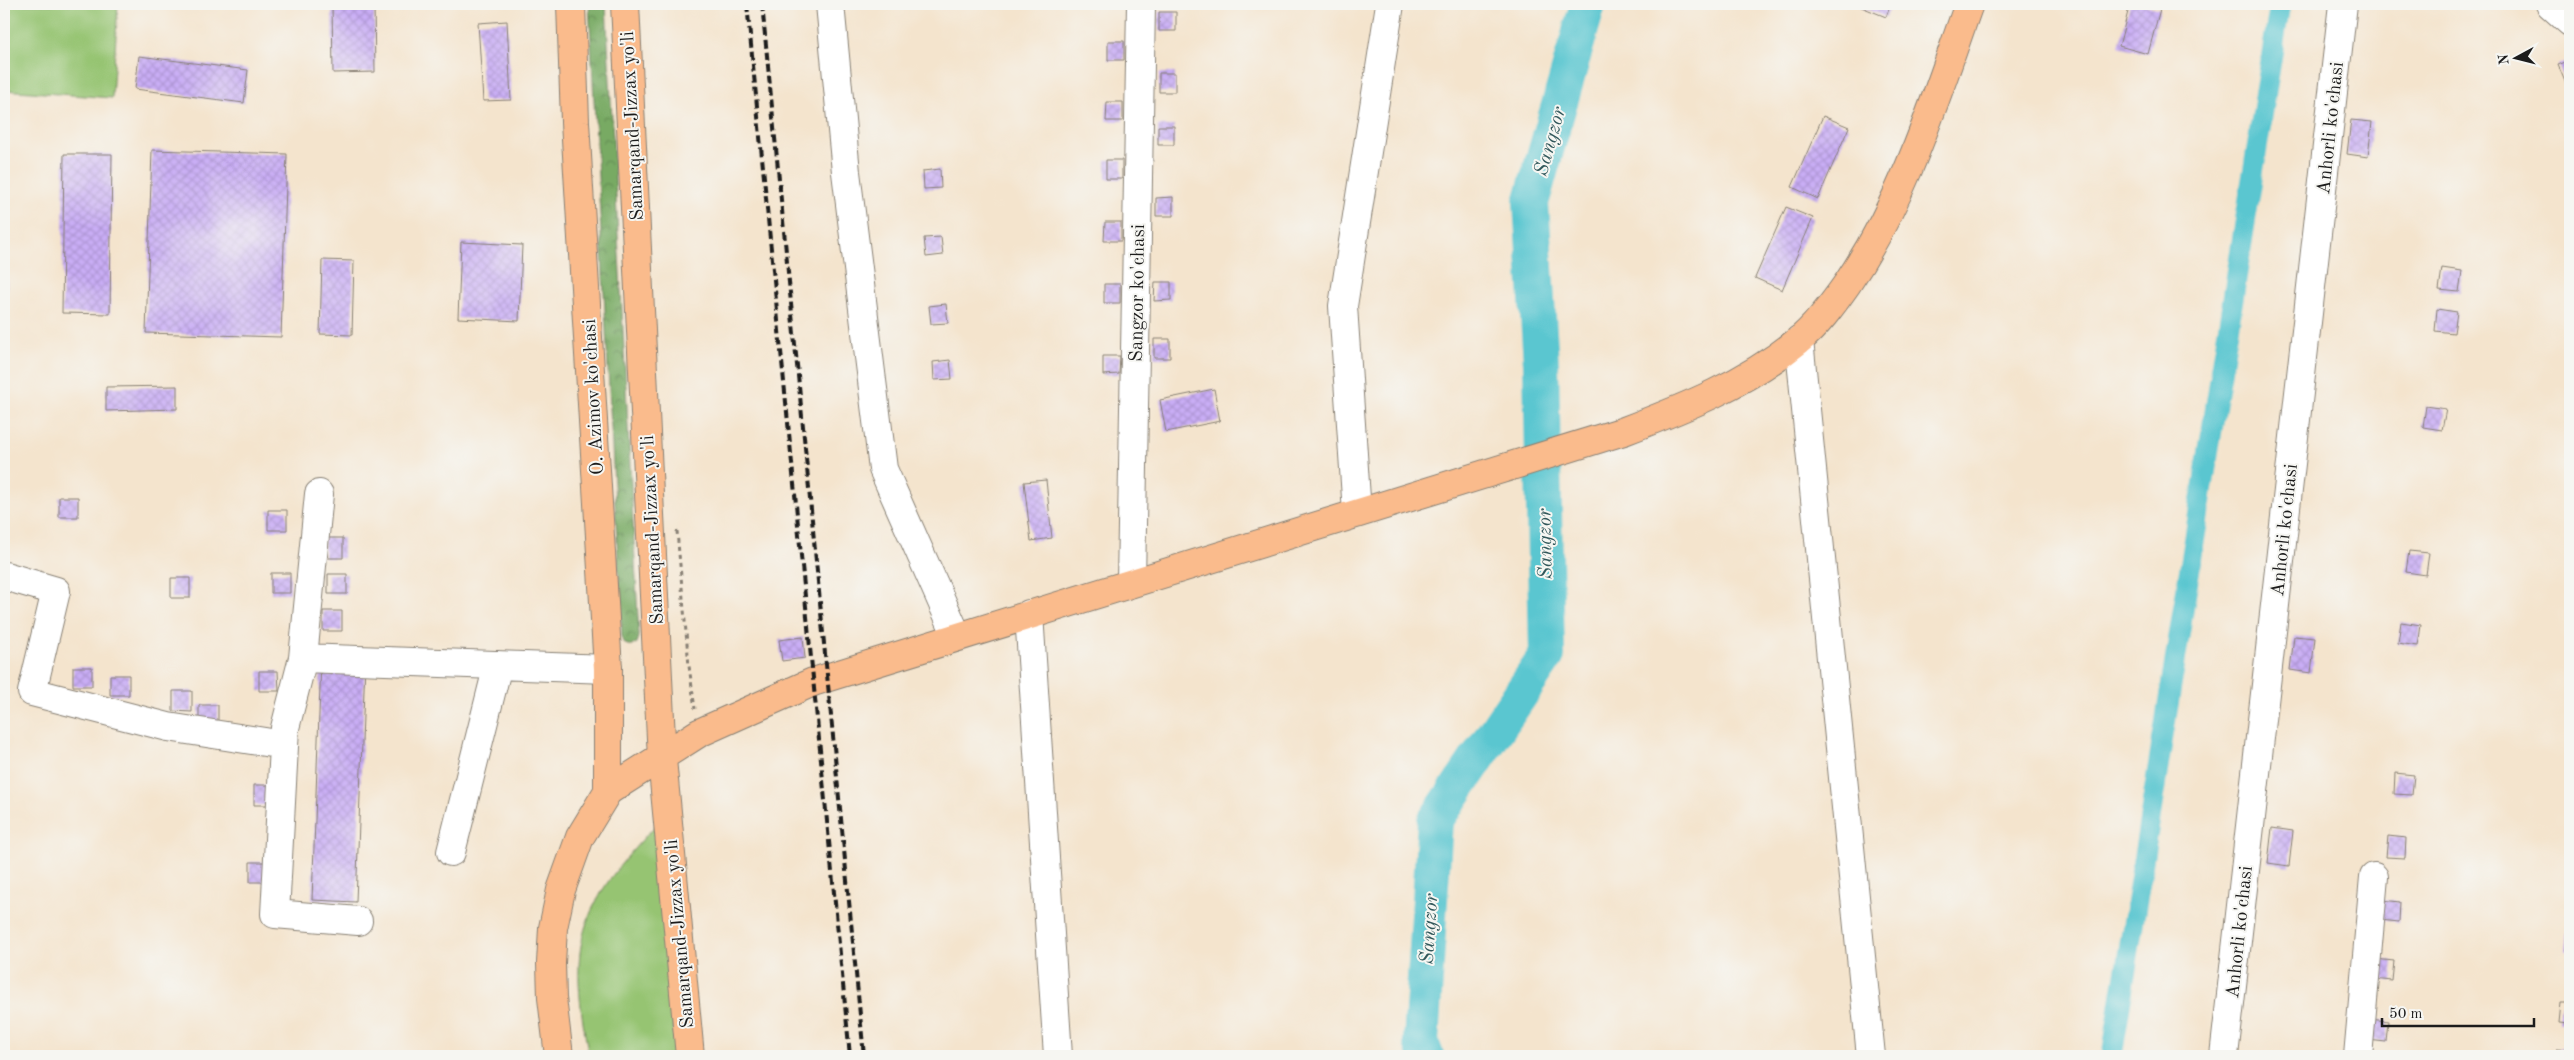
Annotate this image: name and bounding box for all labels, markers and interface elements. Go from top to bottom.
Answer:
street label: Samarqand-Jizzax yo'li [619,31,648,221]
north arrow [2492,32,2542,82]
text: N [2496,53,2512,66]
street label: Anhorli ko'chasi [2315,61,2348,195]
water label: Sangzor [1532,104,1570,178]
street label: Sangzor ko'chasi [1128,224,1149,362]
street label: O. Azimov ko'chasi [581,318,608,475]
street label: Samarqand-Jizzax yo'li [639,435,668,625]
street label: Anhorli ko'chasi [2269,463,2302,597]
water label: Sangzor [1535,508,1557,580]
street label: Samarqand-Jizzax yo'li [663,838,698,1029]
street label: Anhorli ko'chasi [2224,865,2257,999]
water label: Sangzor [1418,893,1442,965]
scale bar [2382,995,2534,1027]
text: 50 m [2389,1007,2423,1022]

